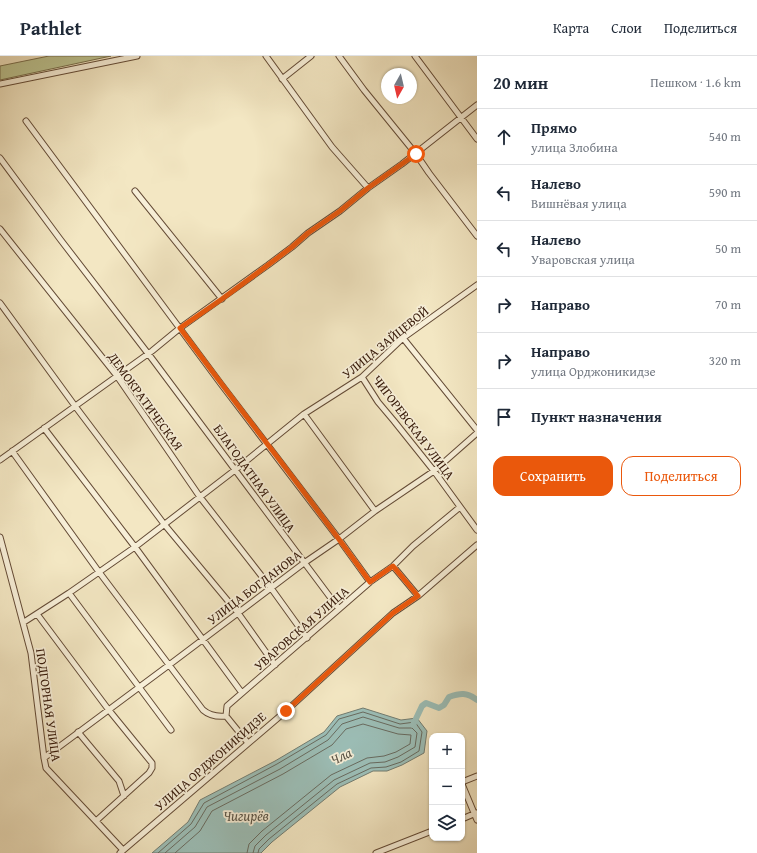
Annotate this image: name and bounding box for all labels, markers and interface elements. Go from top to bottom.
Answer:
text: Pathlet [20,14,82,42]
text: Карта [553,18,589,38]
text: Слои [611,18,642,38]
text: Поделиться [664,18,737,38]
north arrow [381,68,417,104]
text: 20 мин [493,70,548,95]
text: Пешком · 1.6 km [650,73,741,92]
text: Прямо [531,117,577,138]
icon: ahead [493,126,515,148]
text: 540 m [709,127,741,146]
text: улица Злобина [531,138,618,157]
route start [407,145,425,163]
text: Налево [531,173,581,194]
icon: left [493,182,515,204]
text: 590 m [709,183,741,202]
text: Вишнёвая улица [531,194,627,213]
text: Налево [531,229,581,250]
icon: left [493,238,515,260]
text: 50 m [715,239,741,258]
text: Уваровская улица [531,250,635,269]
icon: right [493,294,515,316]
text: Направо [531,294,590,315]
text: 70 m [715,295,741,314]
street label: УЛИЦА ЗАЙЦЕВОЙ [338,301,433,383]
text: Направо [531,341,590,362]
street label: ДЕМОКРАТИЧЕСКАЯ [103,348,188,454]
icon: right [493,350,515,372]
text: 320 m [709,351,741,370]
text: улица Орджоникидзе [531,362,656,381]
street label: ЧИГОРЕВСКАЯ УЛИЦА [368,371,459,484]
icon: arrive [493,406,515,428]
text: Пункт назначения [531,406,662,427]
street label: БЛАГОДАТНАЯ УЛИЦА [209,420,300,536]
button: Сохранить [493,456,613,496]
button: Поделиться [621,456,741,496]
street label: УЛИЦА БОГДАНОВА [203,546,305,629]
street label: УВАРОВСКАЯ УЛИЦА [250,582,353,675]
street label: ПОДГОРНАЯ УЛИЦА [31,647,66,763]
route end [277,702,295,720]
street label: УЛИЦА ОРДЖОНИКИДЗЕ [150,707,271,815]
map controls [429,733,465,841]
button: + [429,733,465,769]
water label: Чла [327,742,355,770]
button: − [429,769,465,805]
button: layers [429,805,465,841]
water label: Чигирёв [223,806,269,826]

